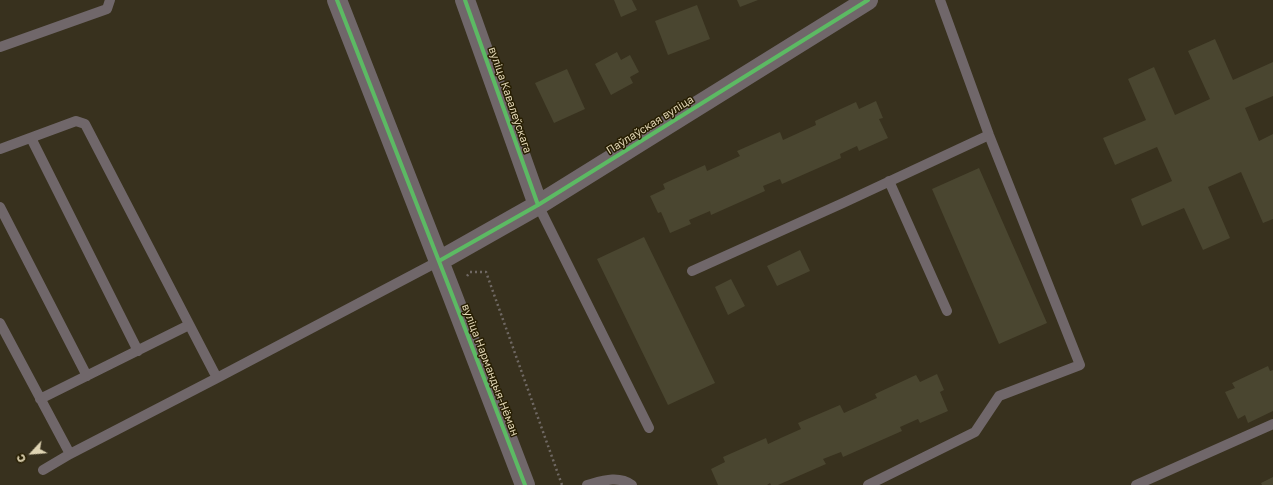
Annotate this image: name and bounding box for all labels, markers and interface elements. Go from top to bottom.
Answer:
street label: вуліца Кавалеўскага [486,45,534,155]
street label: Паўлаўская вуліца [604,93,696,157]
street label: вуліца Нармандыя-Нёман [459,302,521,438]
north arrow [12,433,52,473]
text: С [13,452,28,465]

